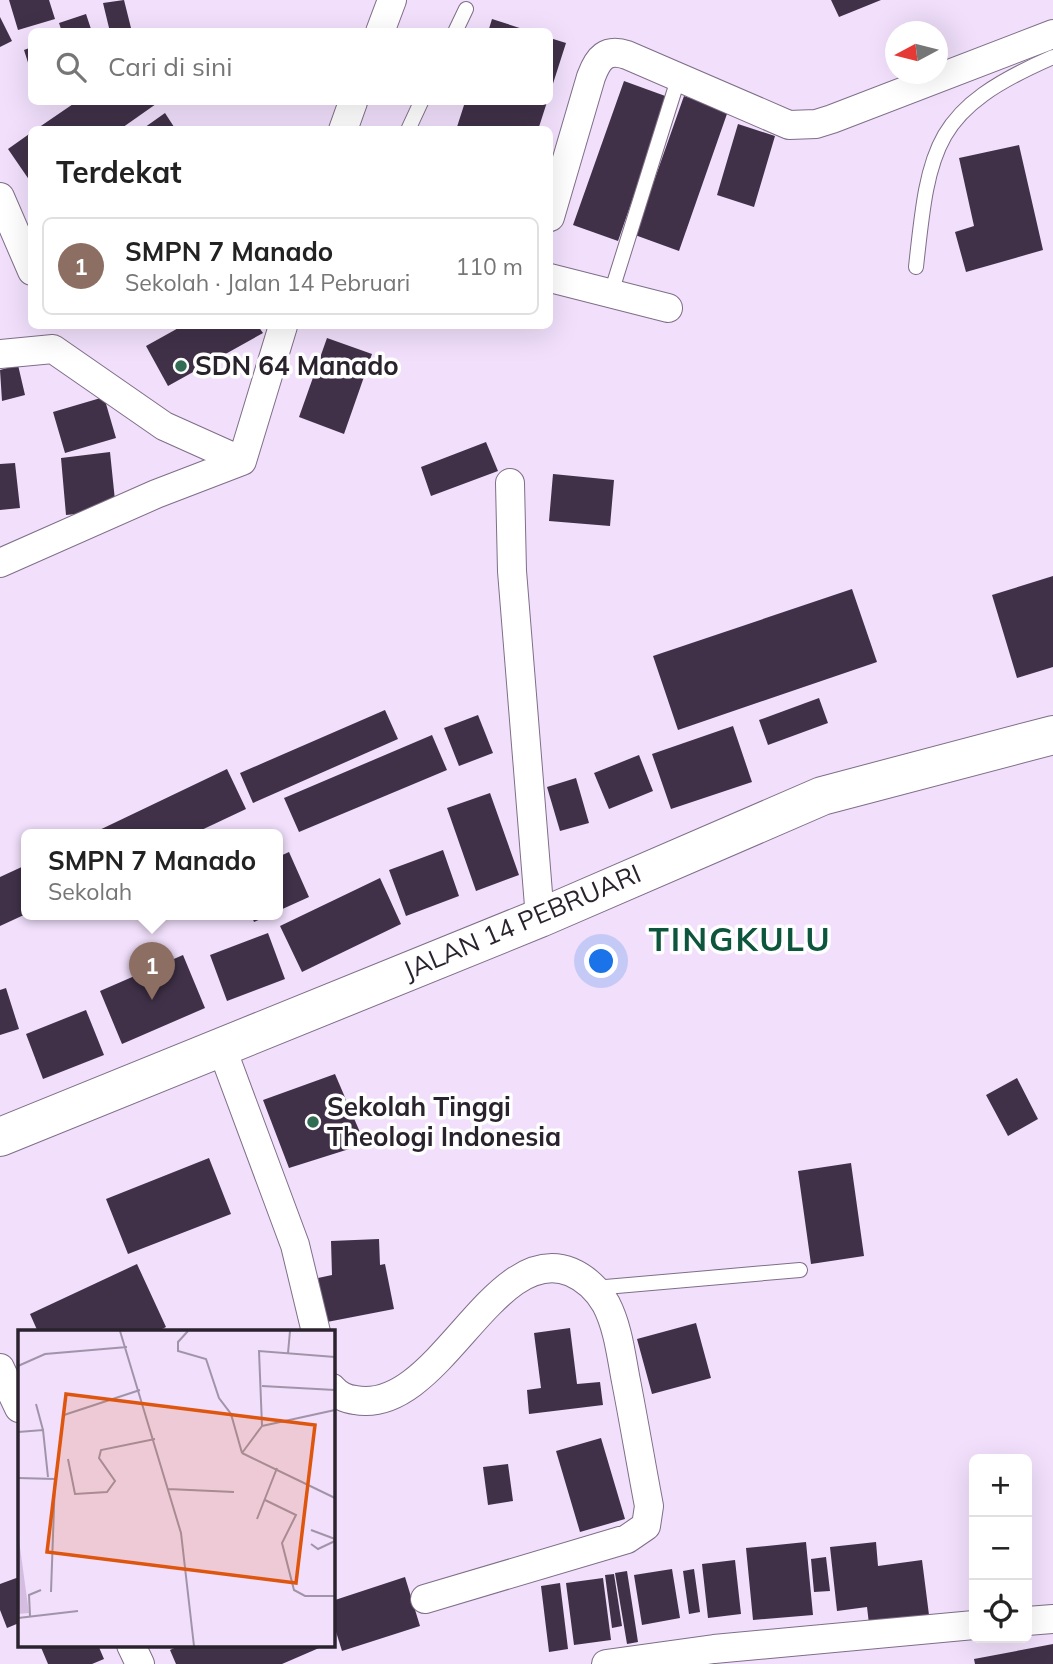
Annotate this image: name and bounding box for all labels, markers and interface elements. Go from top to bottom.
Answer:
north arrow [885,21,948,84]
search box [28,28,553,105]
icon: search [52,48,90,86]
text: Cari di sini [108,50,232,83]
text: Terdekat [56,153,182,191]
text: SMPN 7 Manado [125,235,333,268]
text: 1 [74,252,88,281]
text: 110 m [455,252,523,281]
text: Sekolah · Jalan 14 Pebruari [125,268,410,297]
place label: SDN 64 Manado [195,349,399,382]
marker: SDN 64 Manado [173,358,189,374]
popup [21,829,283,920]
text: SMPN 7 Manado [48,844,256,877]
street label: JALAN 14 PEBRUARI [398,856,646,987]
text: Sekolah [48,877,132,906]
district label: TINGKULU [648,918,832,959]
pin: 1 [129,942,175,1000]
your location [584,944,618,978]
place label: Sekolah Tinggi Theologi Indonesia [327,1090,561,1153]
marker: Sekolah Tinggi Theologi Indonesia [305,1114,321,1130]
inset map [18,1330,334,1646]
map controls [969,1454,1032,1643]
button: + [969,1454,1032,1517]
button: − [969,1517,1032,1580]
button: locate [969,1580,1032,1643]

